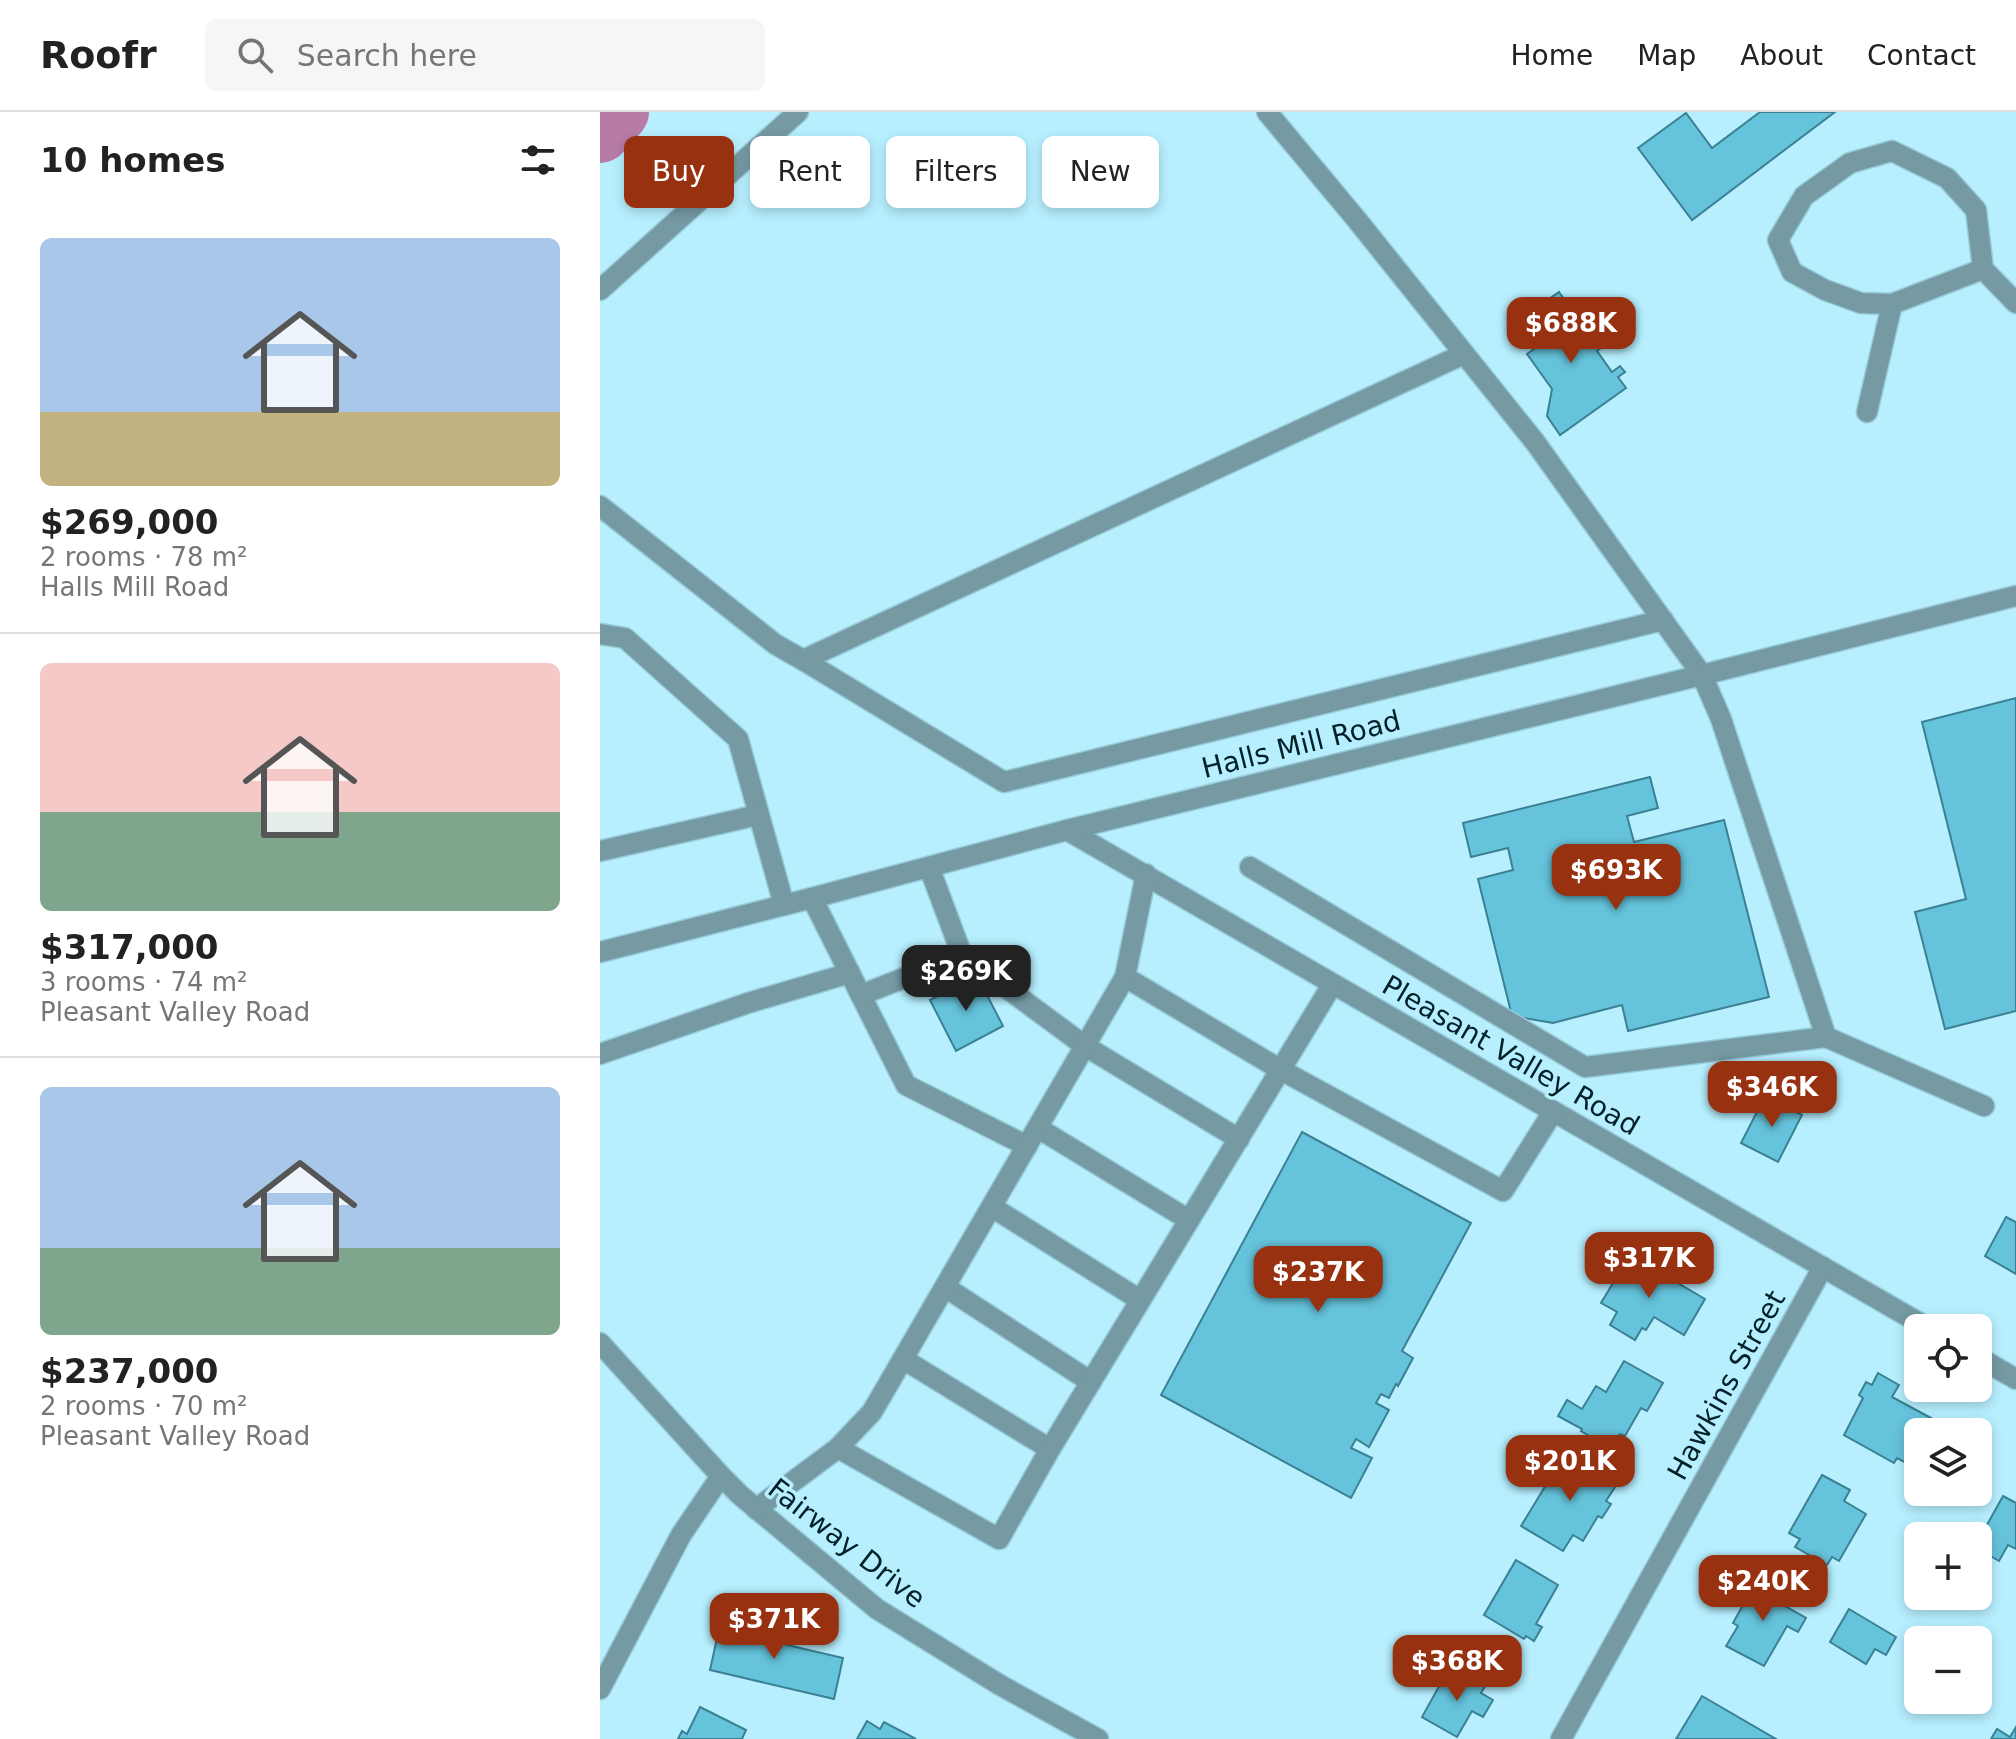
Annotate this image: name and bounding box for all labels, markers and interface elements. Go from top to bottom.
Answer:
search box [205,19,765,91]
text: Roofr [40,33,157,77]
icon: search [233,33,277,77]
text: Search here [297,38,477,73]
text: Home [1510,39,1593,72]
text: Map [1637,39,1696,72]
text: About [1740,39,1823,72]
text: Contact [1867,39,1976,72]
chip: Buy [624,136,734,208]
chip: Rent [750,136,870,208]
chip: Filters [886,136,1026,208]
chip: New [1042,136,1159,208]
icon: filters [516,138,560,182]
text: 10 homes [40,140,225,180]
icon: home [228,290,372,434]
pin: $688K [1515,297,1627,365]
text: $688K [1525,308,1617,338]
text: $269,000 [40,502,219,542]
text: 2 rooms · 78 m² [40,542,248,572]
text: Halls Mill Road [40,572,229,602]
street label: Halls Mill Road [1198,704,1404,785]
icon: home [228,715,372,859]
pin: $693K [1560,844,1672,912]
text: $693K [1570,855,1662,885]
text: $317,000 [40,927,219,967]
pin: $269K [910,945,1022,1013]
text: $269K [920,956,1012,986]
text: 3 rooms · 74 m² [40,967,248,997]
street label: Pleasant Valley Road [1376,968,1645,1142]
text: Pleasant Valley Road [40,997,310,1027]
pin: $346K [1716,1061,1828,1129]
text: $346K [1726,1072,1818,1102]
icon: home [228,1139,372,1283]
pin: $317K [1593,1232,1705,1300]
text: $317K [1603,1243,1695,1273]
pin: $237K [1262,1246,1374,1314]
text: $237K [1272,1257,1364,1287]
street label: Hawkins Street [1661,1285,1792,1486]
map controls [1904,1314,1992,1714]
button: locate [1904,1314,1992,1402]
text: $237,000 [40,1351,219,1391]
text: 2 rooms · 70 m² [40,1391,248,1421]
button: layers [1904,1418,1992,1506]
text: Pleasant Valley Road [40,1421,310,1451]
pin: $201K [1514,1435,1626,1503]
text: $201K [1524,1446,1616,1476]
street label: Fairway Drive [762,1472,932,1615]
button: + [1904,1522,1992,1610]
pin: $240K [1707,1555,1819,1623]
text: $240K [1717,1566,1809,1596]
pin: $371K [718,1593,830,1661]
text: $371K [728,1604,820,1634]
button: − [1904,1626,1992,1714]
pin: $368K [1401,1635,1513,1703]
text: $368K [1411,1646,1503,1676]

